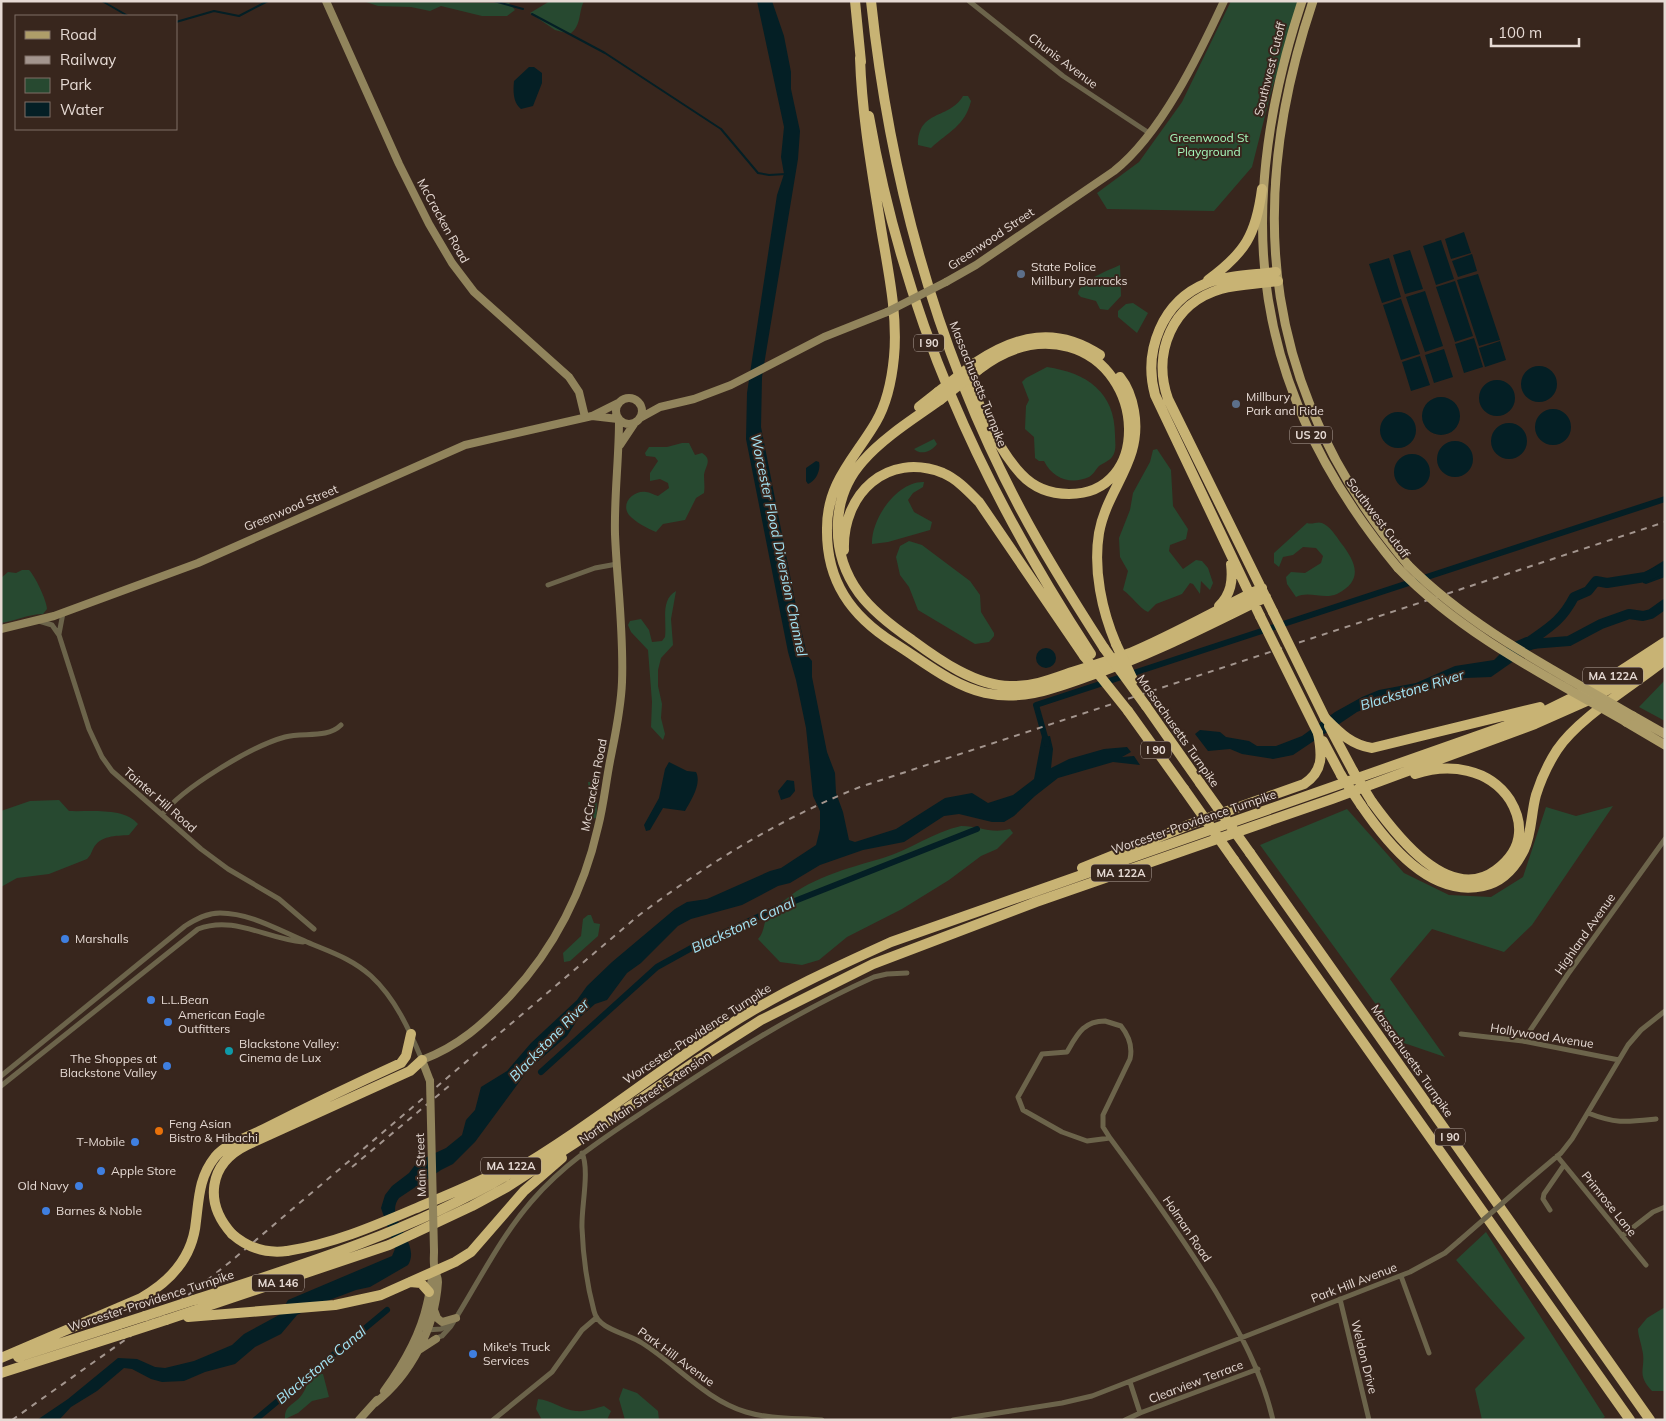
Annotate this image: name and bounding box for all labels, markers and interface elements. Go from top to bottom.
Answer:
legend [15,15,178,130]
scale bar [1491,15,1578,47]
street label: Southwest Cutoff [1251,19,1289,117]
text: 100 m [1498,23,1542,42]
text: Road [60,25,97,44]
street label: Chunis Avenue [1026,30,1101,92]
text: Railway [60,50,116,69]
text: Park [60,75,92,94]
text: Water [60,100,104,119]
park label: Greenwood St Playground [1169,130,1249,159]
street label: McCracken Road [414,176,473,266]
street label: Greenwood Street [945,204,1037,273]
place label: State Police Millbury Barracks [1031,259,1127,288]
marker: State Police Millbury Barracks [1015,268,1027,280]
street label: Massachusetts Turnpike [946,319,1010,449]
road number: I 90 [914,334,944,352]
place label: Millbury Park and Ride [1246,389,1324,418]
marker: Millbury Park and Ride [1230,398,1242,410]
road number: US 20 [1290,426,1332,444]
water label: Worcester Flood Diversion Channel [747,432,812,658]
street label: Southwest Cutoff [1343,475,1414,561]
street label: Greenwood Street [242,481,340,534]
water label: Blackstone River [1358,665,1467,714]
road number: MA 122A [1583,668,1643,684]
street label: Massachusetts Turnpike [1134,672,1223,790]
street label: McCracken Road [577,737,610,832]
road number: I 90 [1141,742,1171,758]
street label: Tainter Hill Road [121,764,200,835]
street label: Worcester-Providence Turnpike [1109,786,1278,857]
road number: MA 122A [1091,864,1151,881]
street label: Highland Avenue [1551,890,1618,977]
water label: Blackstone Canal [688,893,798,957]
place label: Marshalls [75,931,129,946]
marker: Marshalls [59,933,71,945]
street label: Worcester-Providence Turnpike [620,980,774,1087]
place label: L.L.Bean [161,992,209,1007]
marker: L.L.Bean [145,994,157,1006]
water label: Blackstone River [505,994,593,1085]
street label: Massachusetts Turnpike [1368,1002,1457,1120]
place label: American Eagle Outfitters [178,1007,265,1036]
marker: American Eagle Outfitters [162,1016,174,1028]
street label: Hollywood Avenue [1489,1020,1595,1051]
place label: Blackstone Valley: Cinema de Lux [239,1036,339,1065]
marker: Blackstone Valley: Cinema de Lux [223,1045,235,1057]
street label: North Main Street Extension [576,1048,713,1147]
place label: The Shoppes at Blackstone Valley [60,1051,158,1080]
marker: The Shoppes at Blackstone Valley [161,1060,173,1072]
place label: Feng Asian Bistro & Hibachi [169,1116,258,1145]
marker: Feng Asian Bistro & Hibachi [153,1125,165,1137]
road number: I 90 [1435,1128,1465,1146]
street label: Main Street [412,1133,429,1197]
place label: T-Mobile [77,1134,125,1149]
marker: T-Mobile [129,1136,141,1148]
road number: MA 122A [481,1158,541,1174]
place label: Apple Store [111,1163,176,1178]
marker: Apple Store [95,1165,107,1177]
street label: Primrose Lane [1579,1168,1640,1239]
place label: Old Navy [18,1178,70,1193]
marker: Old Navy [73,1180,85,1192]
street label: Holman Road [1160,1193,1215,1265]
place label: Barnes & Noble [56,1203,142,1218]
marker: Barnes & Noble [40,1205,52,1217]
street label: Park Hill Avenue [1309,1259,1399,1306]
street label: Worcester-Providence Turnpike [66,1267,236,1334]
road number: MA 146 [252,1275,304,1292]
street label: Weldon Drive [1348,1319,1381,1395]
water label: Blackstone Canal [272,1322,370,1408]
street label: Park Hill Avenue [635,1324,718,1389]
place label: Mike's Truck Services [483,1339,551,1368]
marker: Mike's Truck Services [467,1348,479,1360]
street label: Clearview Terrace [1147,1357,1245,1406]

